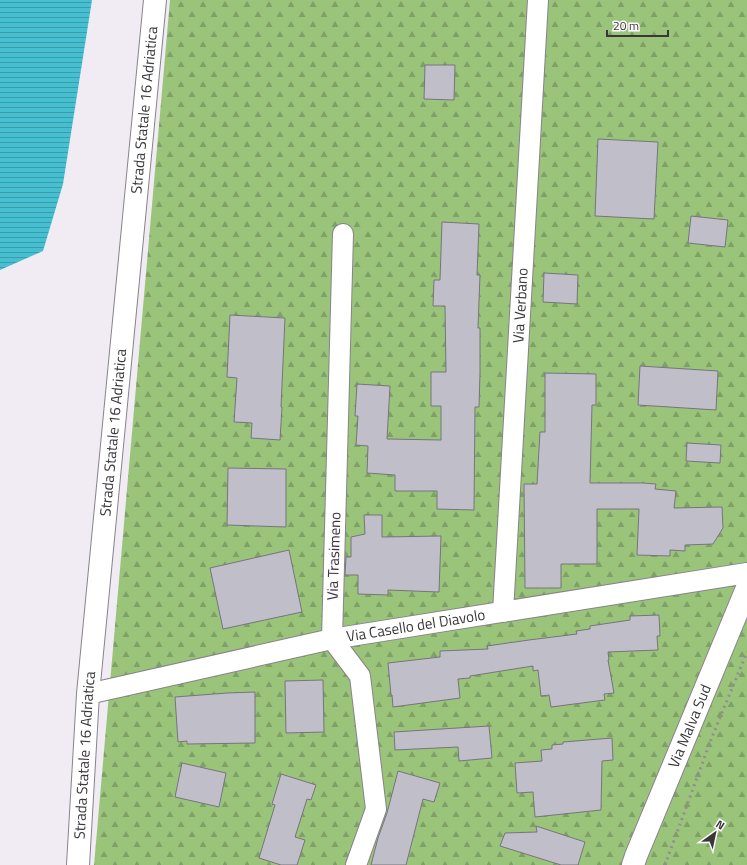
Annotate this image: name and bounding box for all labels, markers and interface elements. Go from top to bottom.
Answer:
scale bar [607,12,668,38]
text: 20 m [613,16,639,35]
street label: Strada Statale 16 Adriatica [124,25,163,195]
street label: Via Verbano [506,267,534,344]
street label: Strada Statale 16 Adriatica [93,347,132,517]
street label: Via Trasimeno [320,511,347,601]
street label: Via Casello del Diavolo [345,603,487,648]
street label: Strada Statale 16 Adriatica [68,670,101,840]
street label: Via Malva Sud [662,681,717,771]
north arrow [695,813,735,853]
text: N [713,816,728,833]

